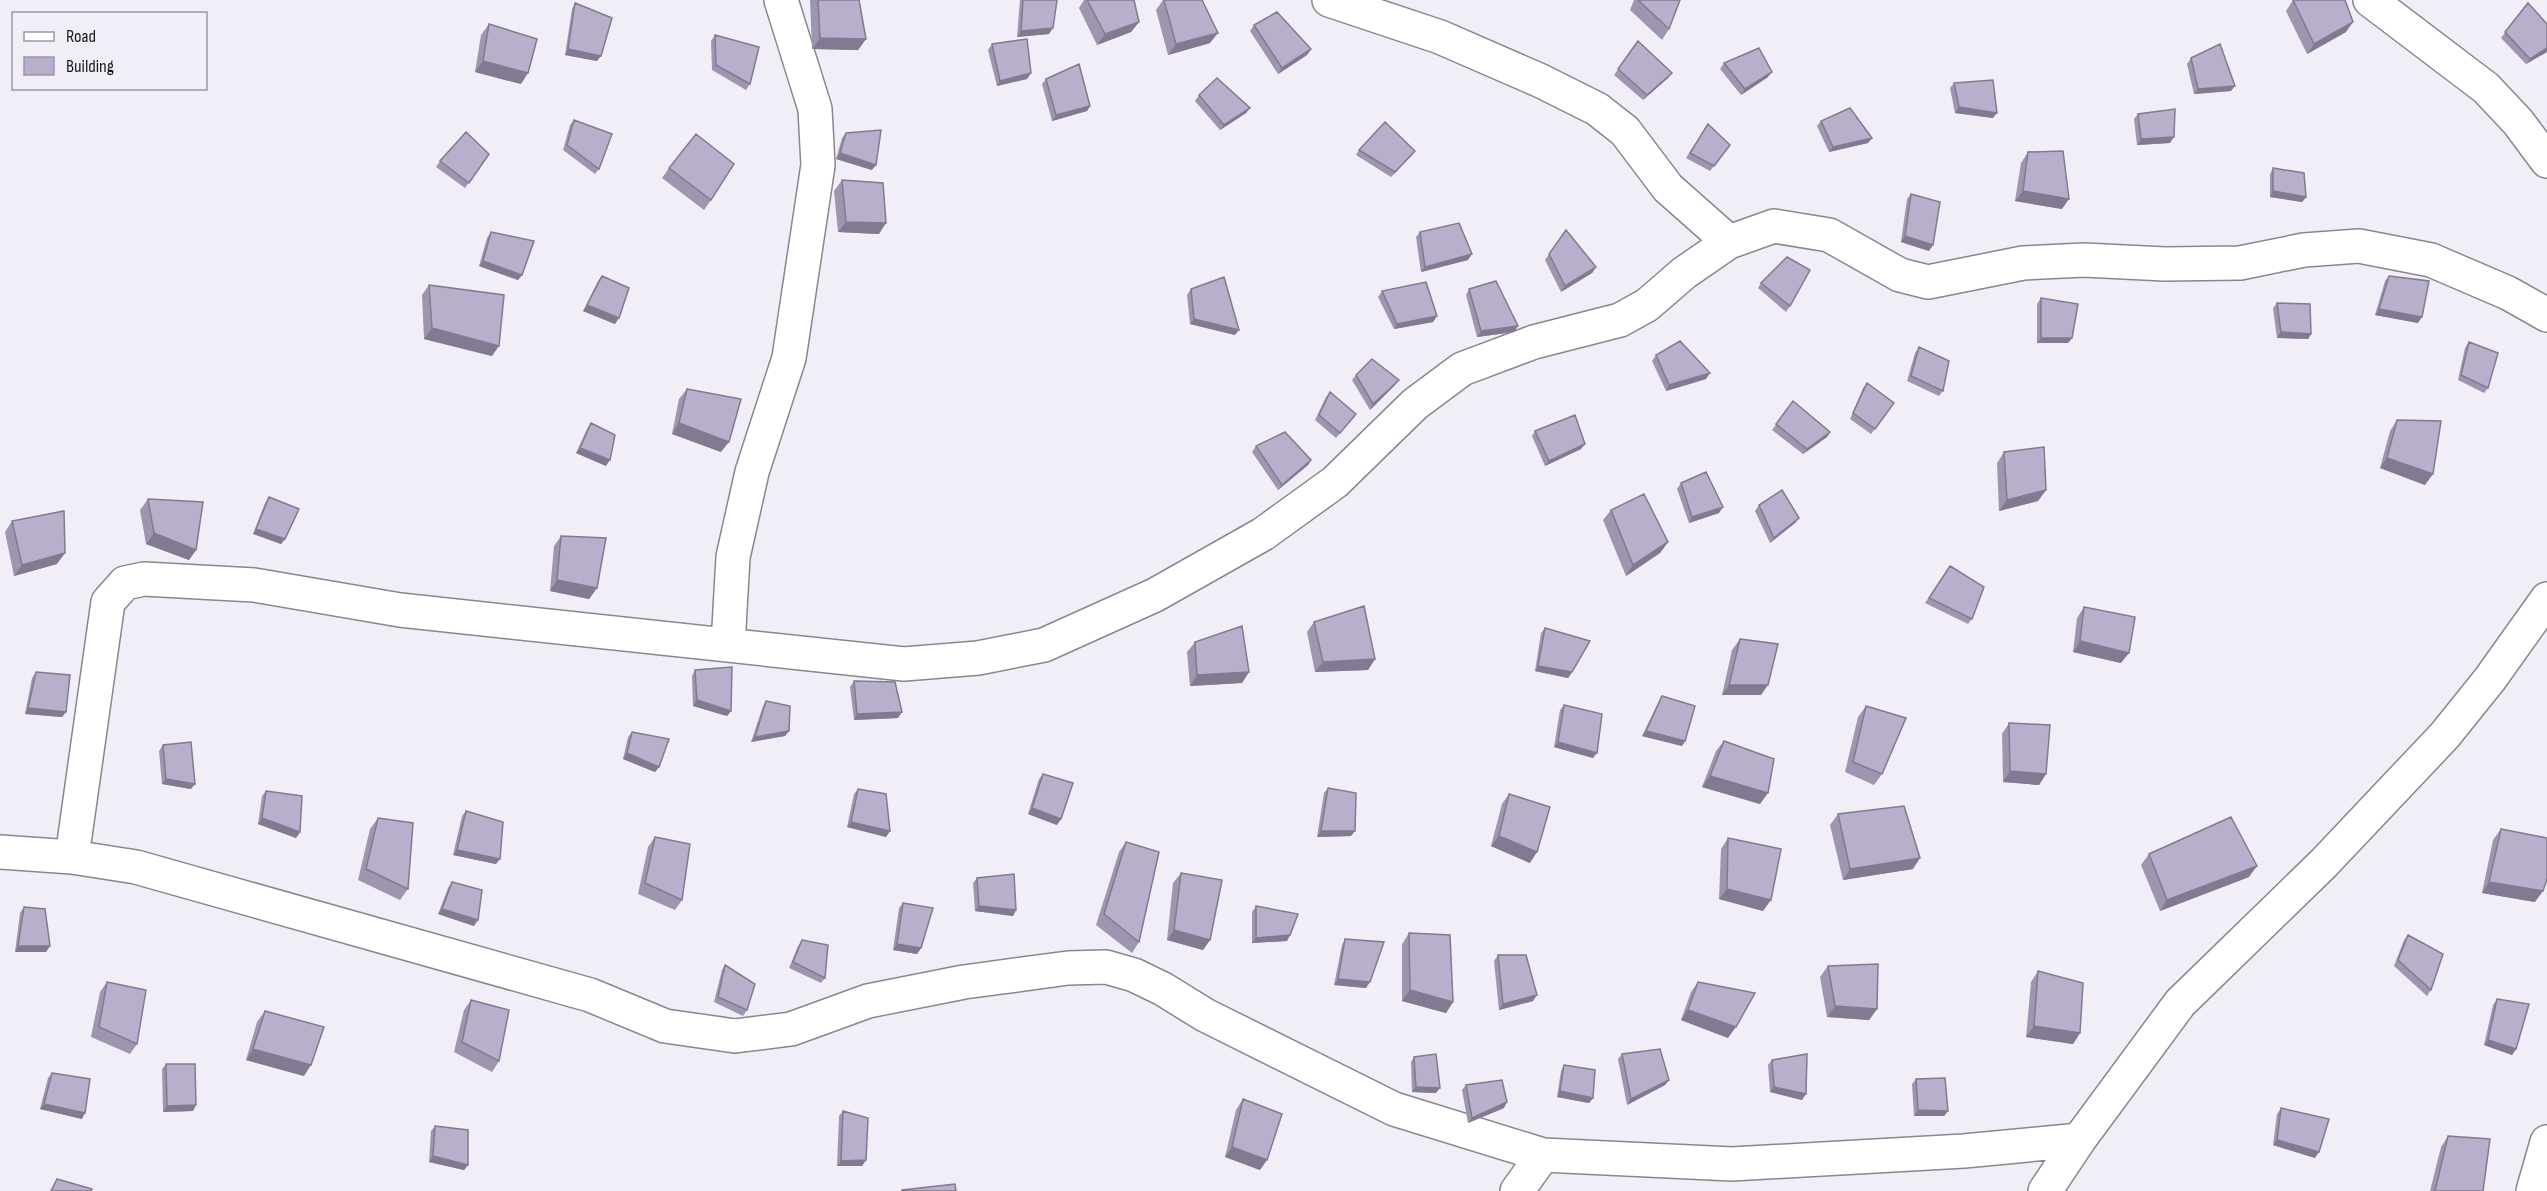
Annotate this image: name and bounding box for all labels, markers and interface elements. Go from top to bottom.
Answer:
legend [12,12,207,90]
text: Road [66,26,96,47]
text: Building [66,56,114,77]

